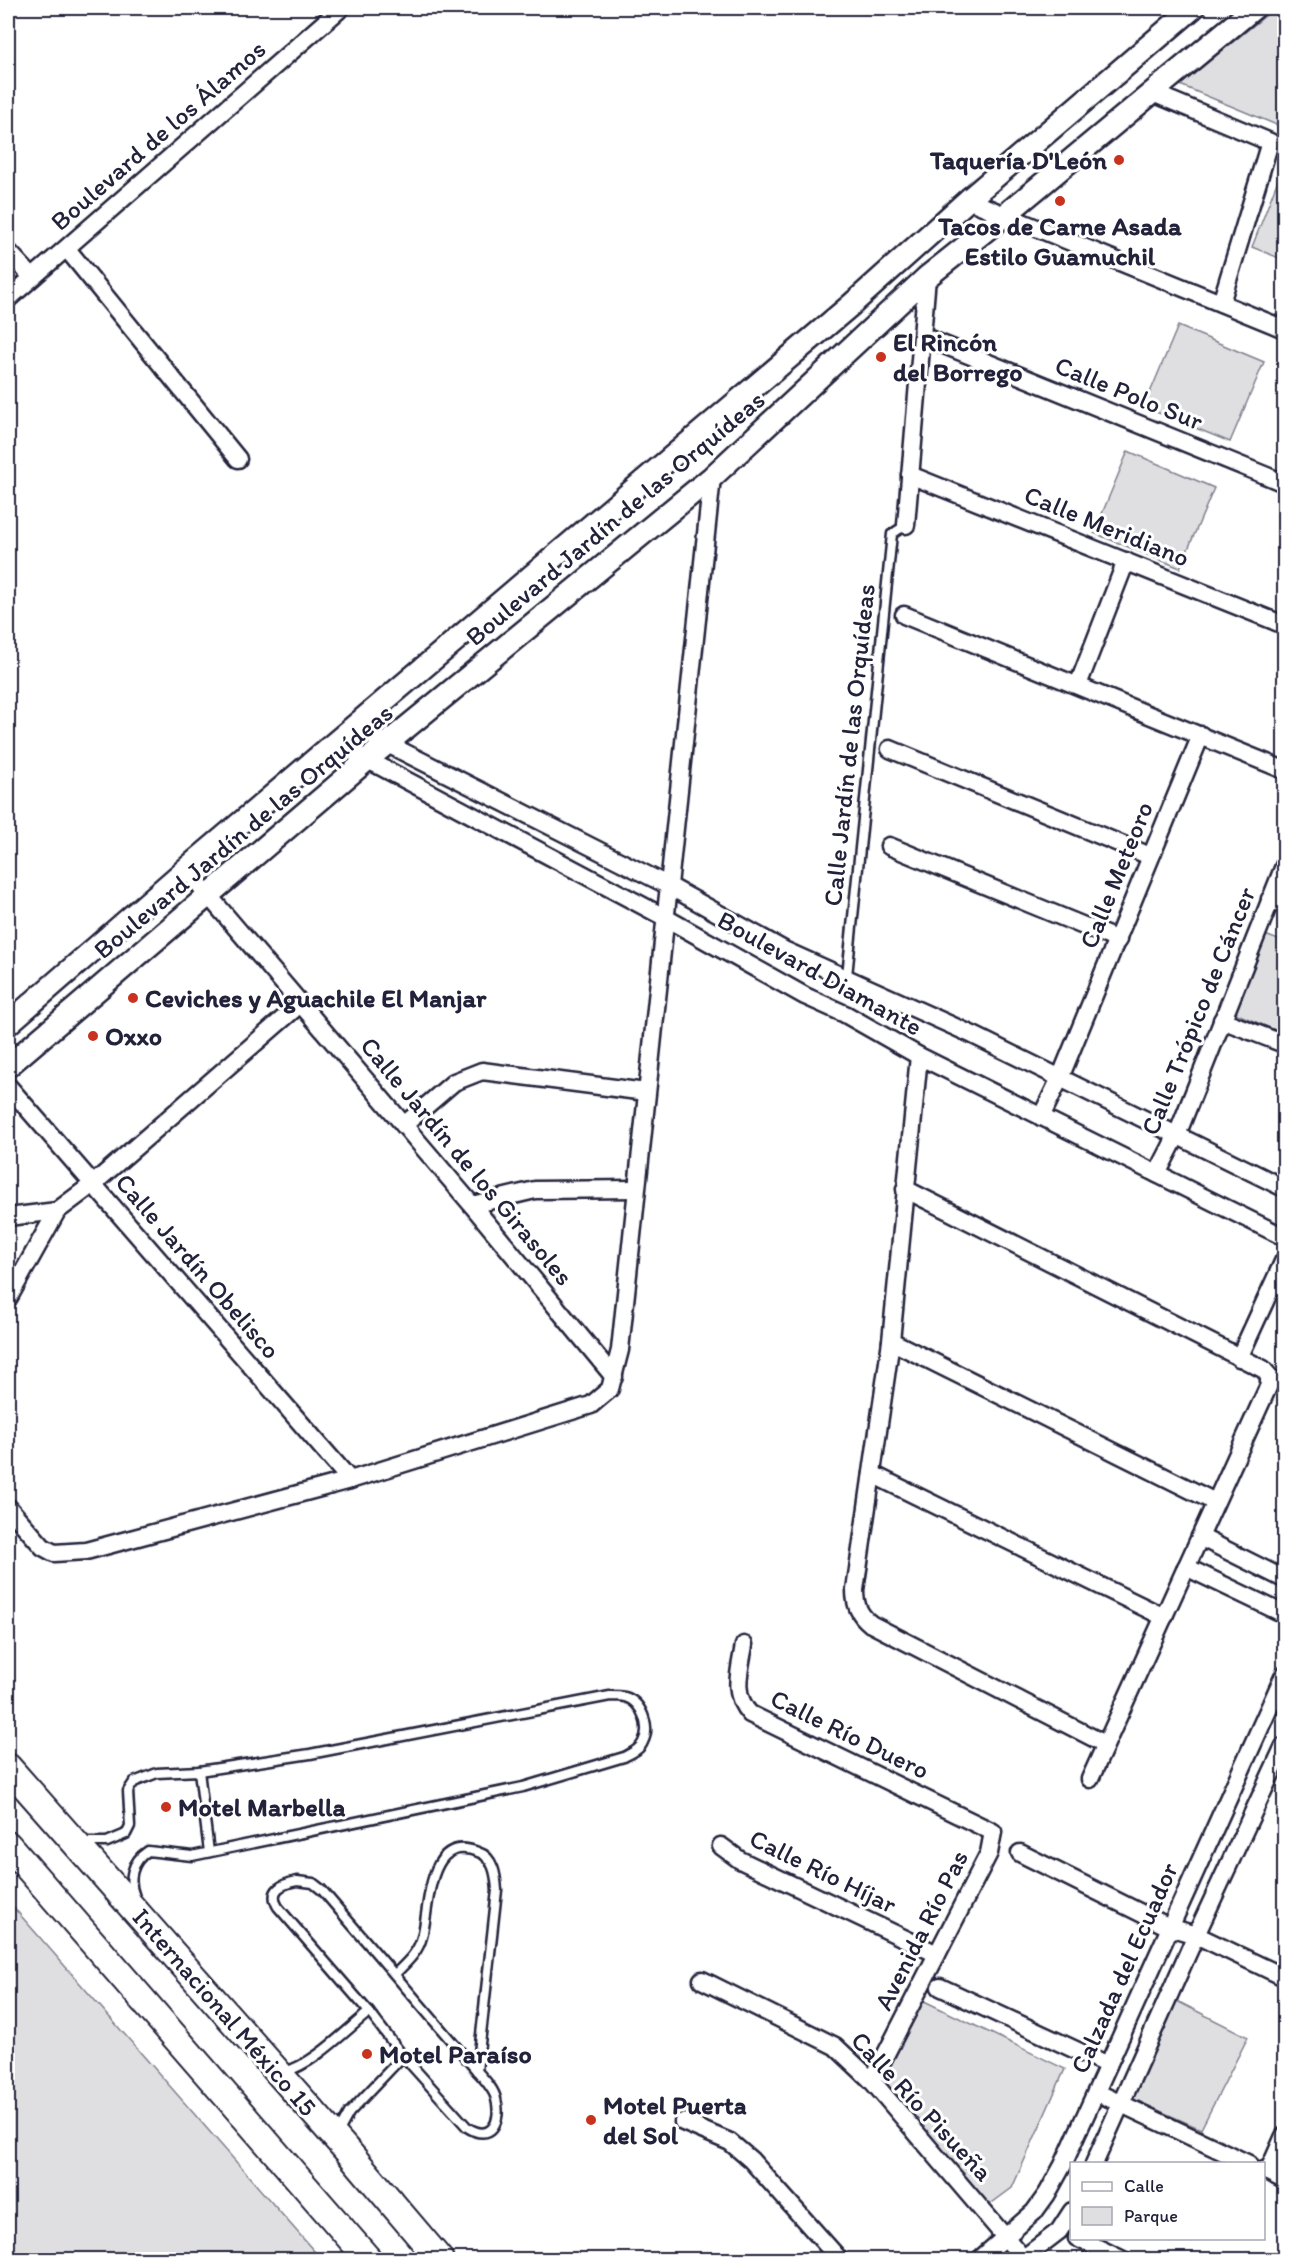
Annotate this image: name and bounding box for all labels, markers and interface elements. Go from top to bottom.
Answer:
street label: Boulevard de los Álamos [44,33,272,237]
place label: Taquería D'León [929,144,1107,176]
marker: Taquería D'León [1112,153,1126,167]
marker: Tacos de Carne Asada Estilo Guamuchil [1053,194,1067,208]
place label: Tacos de Carne Asada Estilo Guamuchil [937,210,1182,272]
place label: El Rincón del Borrego [893,326,1023,388]
street label: Calle Polo Sur [1050,349,1208,437]
marker: El Rincón del Borrego [874,350,888,364]
street label: Boulevard Jardín de las Orquídeas [459,383,771,653]
street label: Calle Meridiano [1020,478,1194,574]
street label: Calle Jardín de las Orquídeas [816,582,882,908]
street label: Boulevard Jardín de las Orquídeas [87,696,399,966]
street label: Calle Meteoro [1072,797,1160,953]
street label: Calle Trópico de Cáncer [1134,882,1263,1140]
street label: Boulevard Diamante [712,903,928,1043]
place label: Ceviches y Aguachile El Manjar [145,982,487,1014]
marker: Ceviches y Aguachile El Manjar [126,991,140,1005]
place label: Oxxo [105,1020,162,1052]
marker: Oxxo [86,1029,100,1043]
street label: Calle Jardín de los Girasoles [354,1030,580,1292]
street label: Calle Jardín Obelisco [109,1167,287,1365]
street label: Calle Río Duero [765,1682,935,1786]
place label: Motel Marbella [178,1791,345,1823]
marker: Motel Marbella [159,1800,173,1814]
street label: Calle Río Híjar [744,1822,902,1920]
street label: Avenida Río Pas [867,1845,975,2015]
street label: Calzada del Ecuador [1063,1858,1185,2078]
street label: Internacional México 15 [126,1901,324,2123]
street label: Calle Río Pisueña [844,2024,1000,2188]
place label: Motel Paraíso [379,2038,532,2070]
marker: Motel Paraíso [360,2047,374,2061]
place label: Motel Puerta del Sol [603,2089,747,2151]
marker: Motel Puerta del Sol [584,2113,598,2127]
legend [1070,2162,1265,2240]
text: Calle [1124,2175,1164,2197]
text: Parque [1124,2205,1178,2227]

